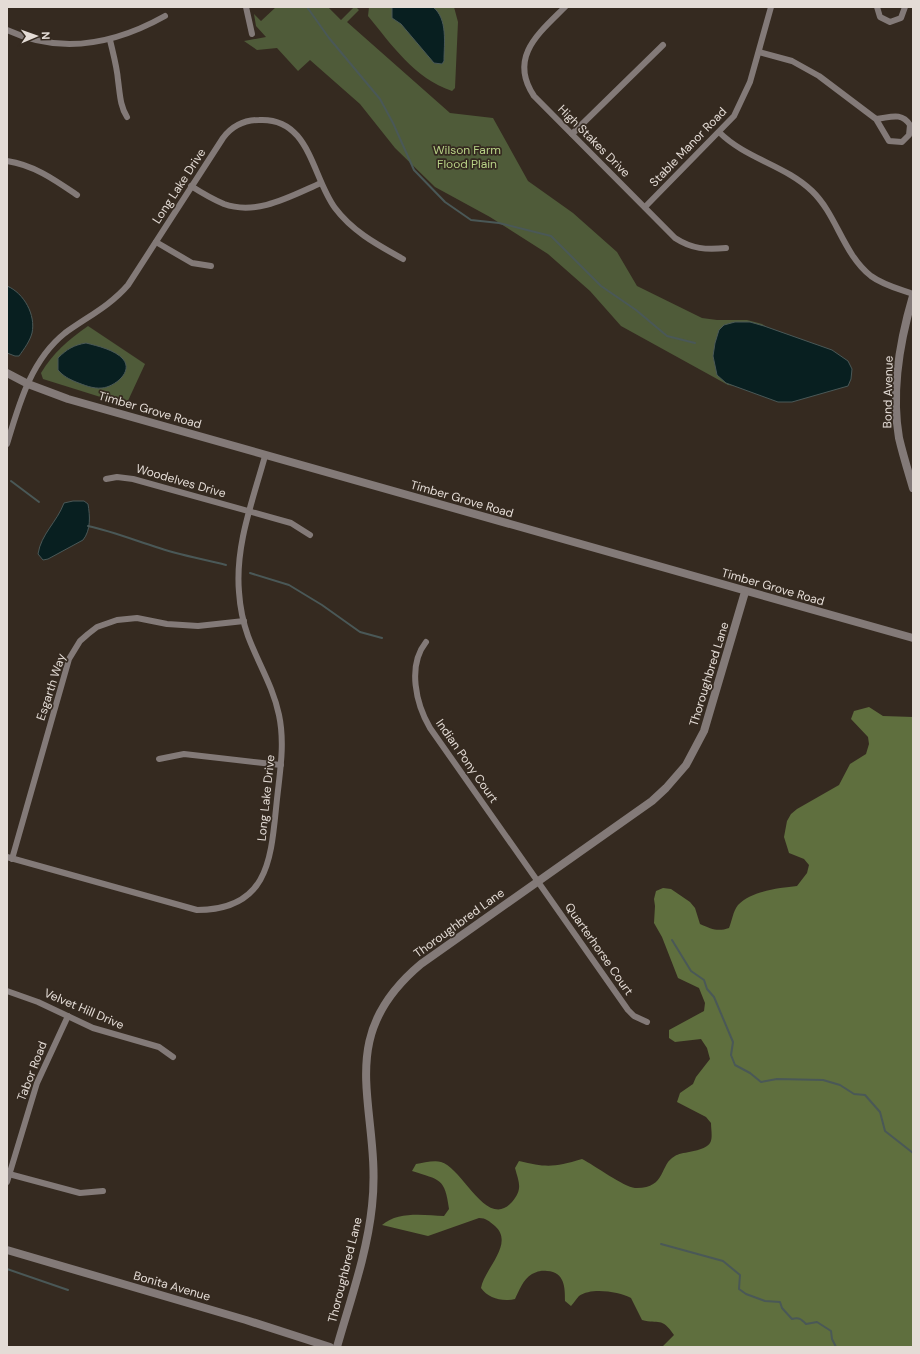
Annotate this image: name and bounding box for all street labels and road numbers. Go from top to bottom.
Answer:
street label: High Stakes Drive [554,101,634,181]
street label: Stable Manor Road [646,104,730,190]
street label: Long Lake Drive [149,145,209,227]
street label: Bond Avenue [879,355,897,429]
street label: Timber Grove Road [97,388,203,432]
street label: Woodelves Drive [134,461,228,502]
street label: Timber Grove Road [409,477,515,521]
street label: Timber Grove Road [720,565,826,609]
street label: Thoroughbred Lane [686,620,733,728]
street label: Esgarth Way [33,651,69,722]
street label: Indian Pony Court [432,716,502,806]
street label: Long Lake Drive [254,754,279,842]
street label: Thoroughbred Lane [410,885,508,961]
street label: Quarterhorse Court [561,900,637,999]
street label: Velvet Hill Drive [42,985,127,1033]
street label: Tabor Road [13,1039,51,1103]
street label: Thoroughbred Lane [324,1215,366,1325]
street label: Bonita Avenue [132,1267,213,1305]

